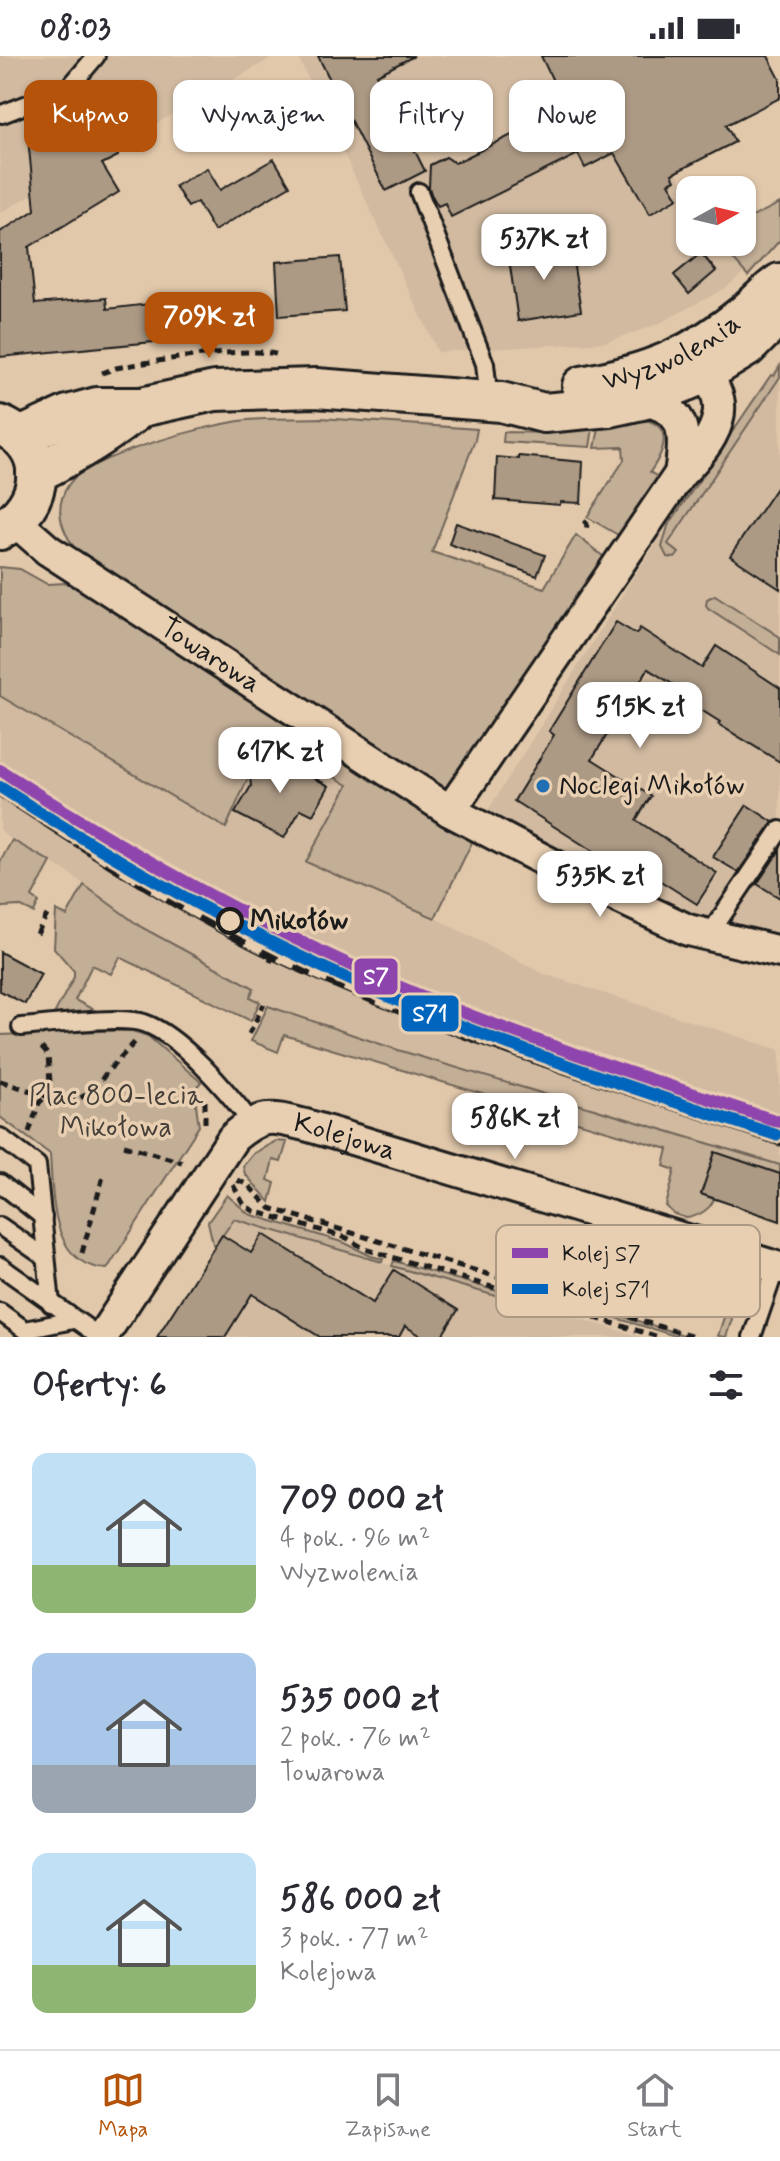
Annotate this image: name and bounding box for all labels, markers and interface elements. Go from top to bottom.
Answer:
text: 08:03 [40,9,111,48]
chip: Kupno [24,80,157,152]
chip: Wynajem [173,80,354,152]
chip: Filtry [370,80,493,152]
chip: Nowe [509,80,625,152]
north arrow [676,176,756,256]
map controls [676,176,756,256]
pin: 537K zł [470,214,618,282]
text: 537K zł [499,223,589,257]
pin: 709K zł [135,292,283,360]
text: 709K zł [163,301,255,335]
street label: Wyzwolenia [599,305,748,400]
street label: Towarowa [153,609,268,702]
pin: 515K zł [566,682,714,750]
text: 515K zł [595,691,685,725]
pin: 617K zł [206,727,354,795]
text: 617K zł [236,736,324,770]
place label: Noclegi Mikołów [559,768,745,805]
marker: Noclegi Mikołów [534,777,552,795]
pin: 535K zł [526,851,674,919]
text: 535K zł [555,860,645,894]
place label: Mikołów [250,903,349,940]
marker: Mikołów [217,908,243,934]
line badge: S7 [353,957,399,996]
text: S7 [363,964,389,992]
line badge: S71 [400,994,460,1033]
text: S71 [412,1001,448,1029]
park label: Plac 800-lecia Mikołowa [29,1078,204,1147]
pin: 586K zł [441,1093,589,1161]
text: 586K zł [470,1102,560,1136]
street label: Kolejowa [290,1104,400,1170]
legend [496,1225,760,1317]
text: Kolej S7 [562,1241,641,1269]
text: Kolej S71 [562,1277,650,1305]
text: Oferty: 6 [32,1363,167,1408]
icon: filters [704,1363,748,1407]
text: 709 000 zł [280,1477,444,1522]
icon: home [96,1485,192,1581]
text: 4 pok. · 96 m² [280,1522,430,1556]
text: Wyzwolenia [280,1556,419,1590]
text: 535 000 zł [280,1677,439,1722]
icon: home [96,1685,192,1781]
text: 2 pok. · 76 m² [280,1722,431,1756]
text: Towarowa [280,1756,385,1790]
text: 586 000 zł [280,1877,441,1922]
icon: home [96,1885,192,1981]
text: 3 pok. · 77 m² [280,1922,429,1956]
text: Kolejowa [280,1956,377,1990]
tab: Mapa [98,2068,148,2144]
tab: Zapisane [345,2068,431,2144]
tab: Start [627,2068,682,2144]

